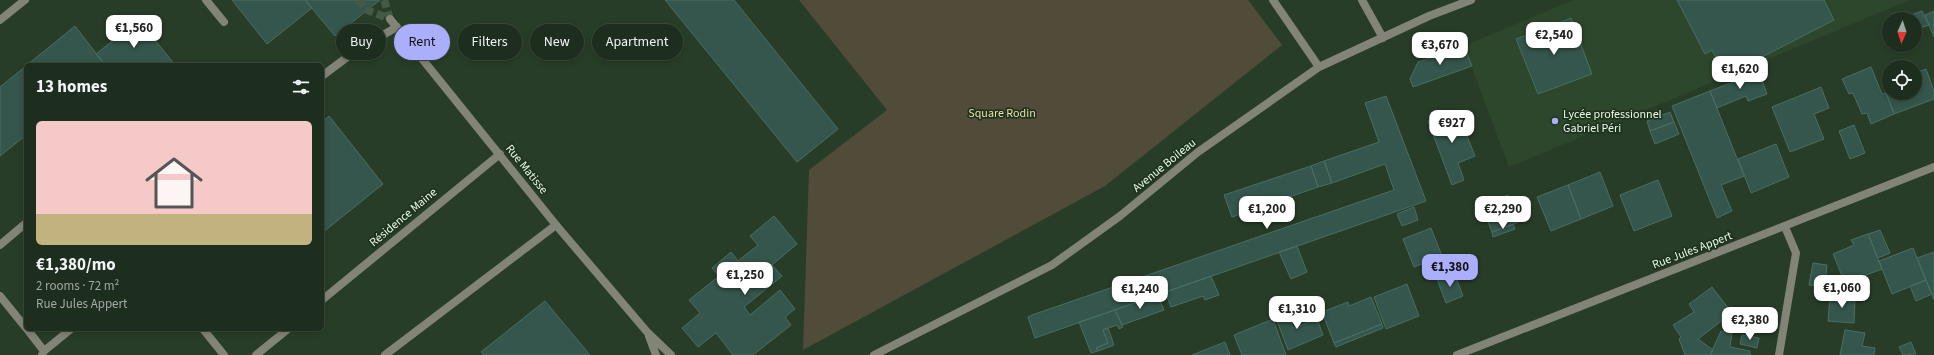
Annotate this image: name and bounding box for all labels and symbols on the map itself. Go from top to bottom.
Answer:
north arrow [1882,12,1922,52]
pin: €1,560 [101,15,167,49]
pin: €2,540 [1521,22,1587,56]
pin: €3,670 [1407,32,1473,66]
pin: €1,620 [1707,56,1773,90]
park label: Square Rodin [968,105,1036,122]
place label: Lycée professionnel Gabriel Péri [1563,106,1662,137]
pin: €927 [1428,110,1476,144]
marker: Lycée professionnel Gabriel Péri [1550,116,1560,126]
street label: Avenue Boileau [1129,134,1200,196]
street label: Rue Matisse [501,141,552,198]
street label: Résidence Maine [366,184,441,251]
pin: €1,200 [1234,196,1300,230]
pin: €2,290 [1470,196,1536,230]
street label: Rue Jules Appert [1650,227,1735,274]
pin: €1,380 [1417,254,1483,288]
pin: €1,250 [712,262,778,296]
pin: €1,060 [1809,275,1875,309]
pin: €1,240 [1107,276,1173,310]
pin: €1,310 [1264,296,1330,330]
pin: €2,380 [1717,307,1783,341]

